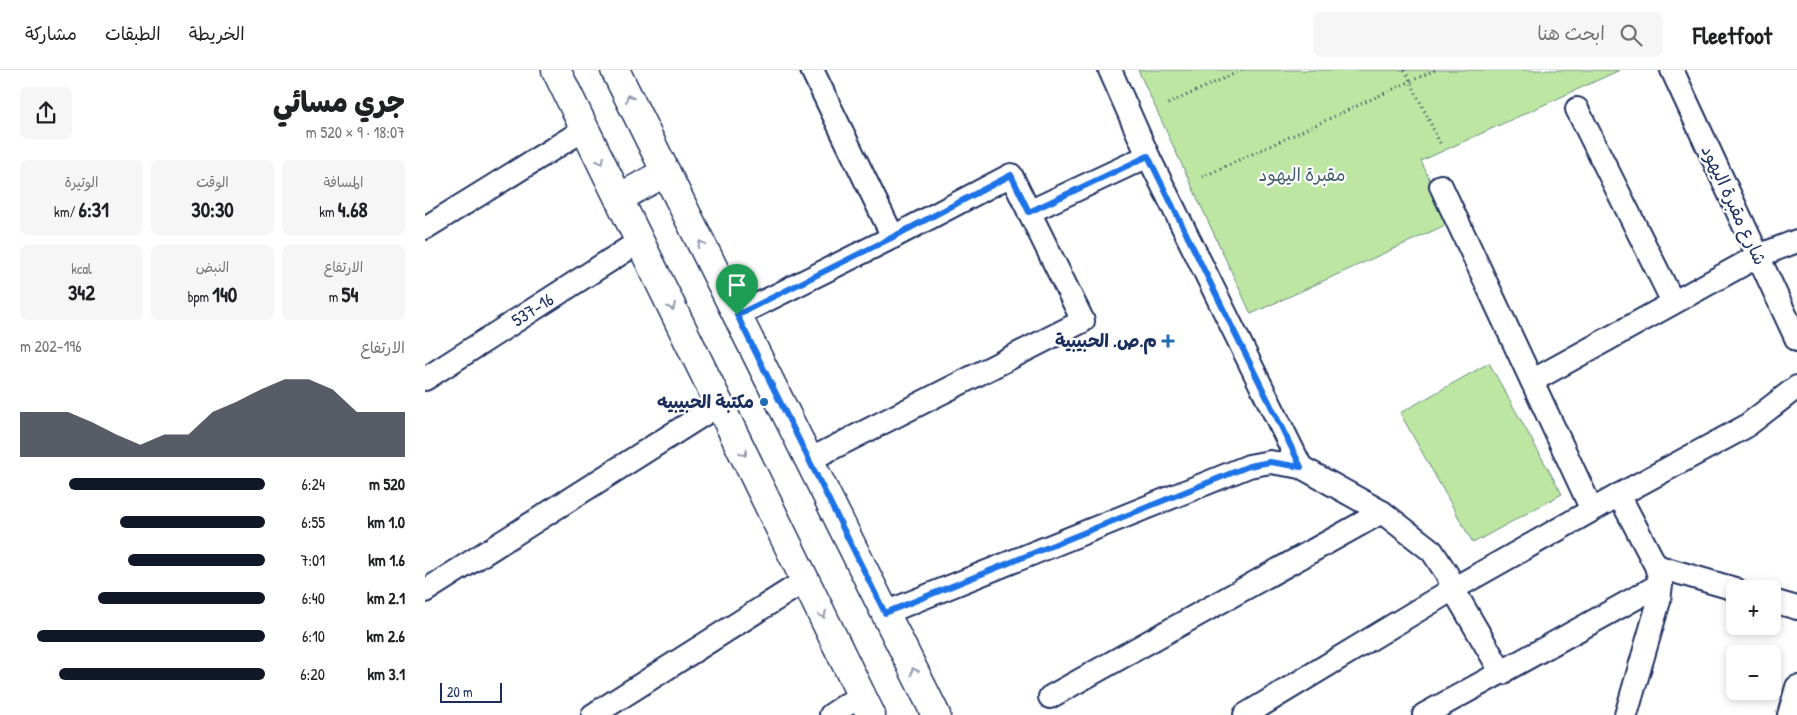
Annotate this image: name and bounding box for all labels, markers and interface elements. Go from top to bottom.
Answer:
search box [1313,12,1663,57]
text: Fleetfoot [1693,19,1772,51]
text: ابحث هنا [1537,20,1605,46]
text: مشاركة [25,21,77,46]
text: الطبقات [105,21,161,46]
text: الخريطة [189,21,245,46]
icon: search [1617,21,1645,49]
text: جري مسائي [273,83,405,121]
button: share [20,87,72,139]
one-way arrow [625,94,635,103]
text: 18:07 · 9 × 520 m [306,121,405,143]
street label: شارع مقبرة اليهود [1696,141,1773,269]
one-way arrow [595,156,605,165]
park label: مقبرة اليهود [1259,162,1345,187]
text: الوتيرة [65,172,98,191]
text: الوقت [196,172,229,191]
text: المسافة [324,172,363,191]
text: 6:31 [79,195,109,224]
text: 30:30 [191,195,234,224]
text: 4.68 [338,195,368,224]
text: /km [54,202,79,221]
text: km [319,202,338,221]
one-way arrow [697,240,708,249]
text: النبض [196,257,229,276]
text: الارتفاع [324,257,363,276]
text: kcal [71,259,92,278]
pin [716,264,758,315]
icon: arrive [723,271,751,299]
text: 342 [68,278,95,307]
text: 140 [212,280,237,309]
text: 54 [342,280,358,309]
text: bpm [188,287,212,306]
text: m [329,287,342,306]
street label: 537-16 [506,287,558,332]
one-way arrow [666,302,676,311]
place label: م.ص. الحبيبية [1055,328,1157,355]
marker: م.ص. الحبيبية [1161,334,1175,348]
text: 196–202 m [20,335,82,357]
text: الارتفاع [360,336,405,358]
place label: مكتبة الحبيبيه [657,389,754,414]
marker: مكتبة الحبيبيه [758,396,770,408]
one-way arrow [738,448,748,457]
text: 6:24 [301,473,325,495]
text: 520 m [369,473,405,495]
text: 6:55 [301,511,325,533]
text: 1.0 km [367,511,405,533]
text: 7:01 [300,549,325,571]
text: 1.6 km [368,549,405,571]
map controls [1726,580,1781,700]
button: + [1726,580,1781,635]
text: 6:40 [302,587,325,609]
text: 2.1 km [367,587,405,609]
one-way arrow [817,609,827,618]
text: 6:10 [302,625,325,647]
text: 2.6 km [366,625,405,647]
button: − [1726,645,1781,700]
text: 6:20 [300,663,325,685]
text: 3.1 km [367,663,405,685]
one-way arrow [910,668,920,677]
scale bar [440,680,503,703]
text: 20 m [447,682,473,701]

